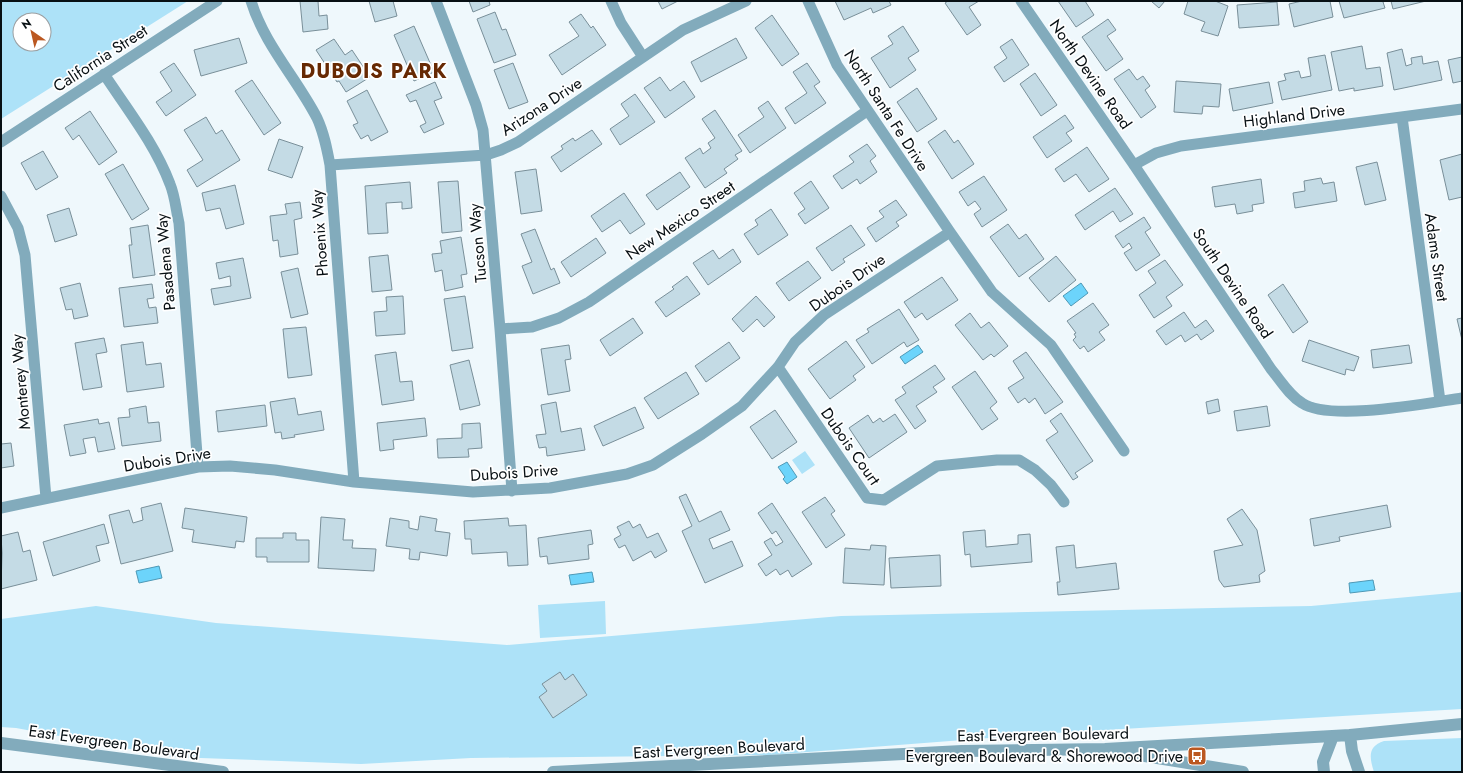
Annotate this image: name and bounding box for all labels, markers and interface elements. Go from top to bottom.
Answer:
north arrow [12,12,52,52]
text: N [18,15,35,33]
street label: North Devine Road [1044,15,1137,134]
street label: California Street [48,19,152,98]
street label: North Santa Fe Drive [839,45,935,176]
district label: DUBOIS PARK [301,57,447,86]
street label: Arizona Drive [496,72,586,141]
street label: Highland Drive [1242,98,1346,133]
street label: New Mexico Street [621,175,740,266]
street label: Phoenix Way [305,188,334,277]
street label: Tucson Way [462,201,492,284]
street label: Adams Street [1419,211,1454,303]
street label: Pasadena Way [150,212,181,311]
street label: South Devine Road [1187,223,1278,343]
street label: Dubois Drive [805,248,890,317]
street label: Monterey Way [5,332,36,431]
street label: Dubois Court [815,403,886,490]
street label: Dubois Drive [122,441,212,478]
street label: Dubois Drive [469,458,559,487]
street label: East Evergreen Boulevard [27,719,201,766]
street label: East Evergreen Boulevard [957,722,1129,747]
street label: East Evergreen Boulevard [633,733,805,764]
place label: Evergreen Boulevard & Shorewood Drive [906,745,1183,768]
bus stop icon: Evergreen Boulevard & Shorewood Drive [1186,745,1208,767]

